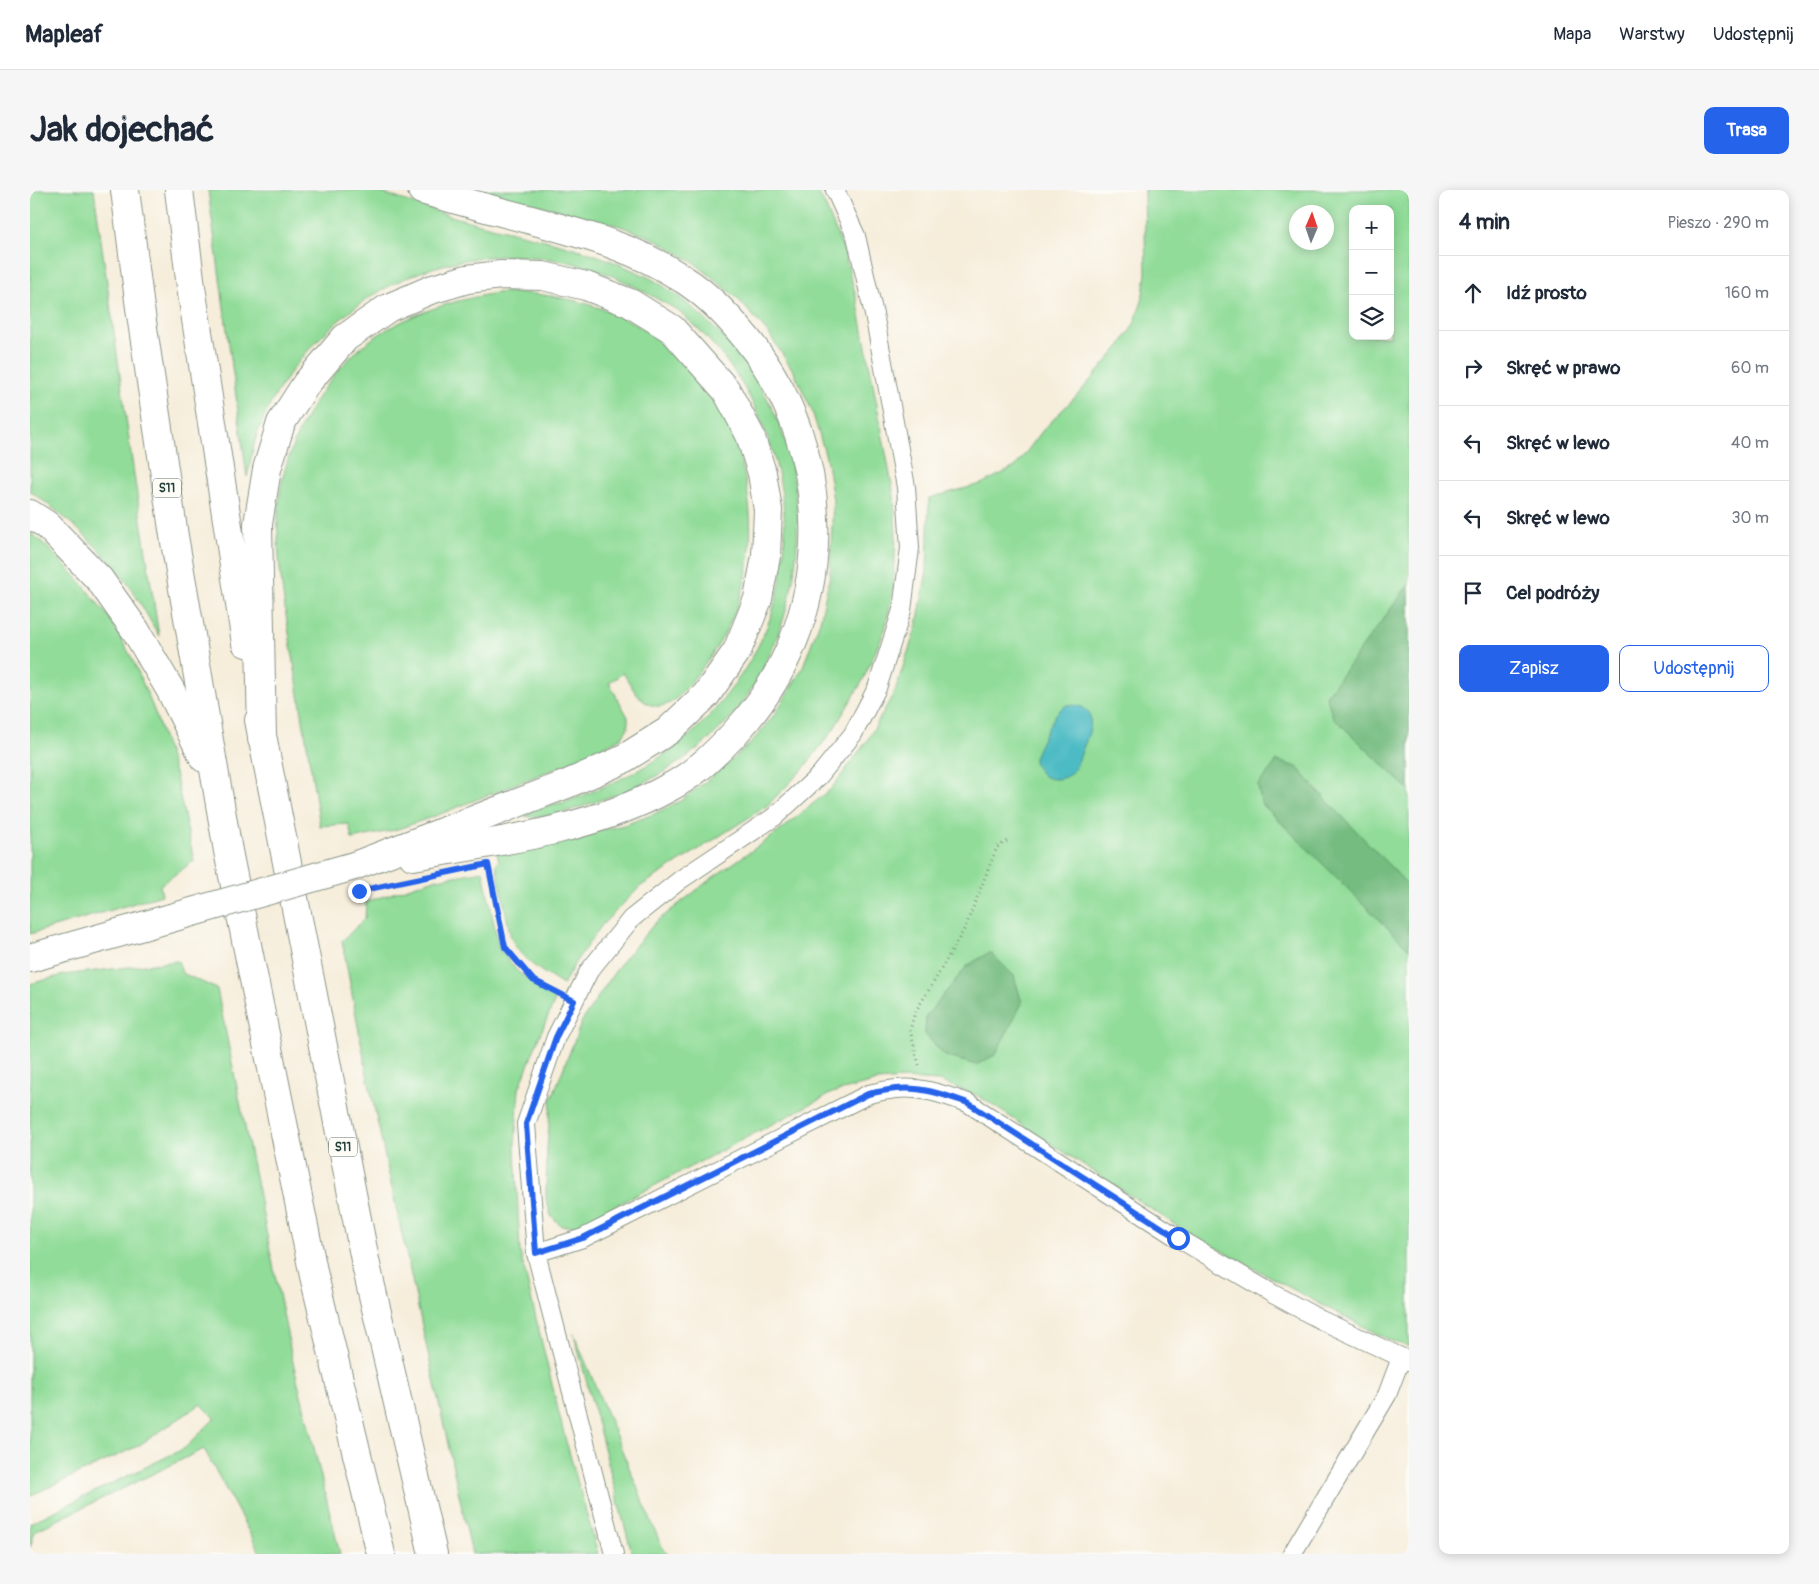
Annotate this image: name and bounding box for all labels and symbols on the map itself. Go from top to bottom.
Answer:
north arrow [1289,205,1334,250]
road number: S11 [153,478,181,498]
route end [348,880,371,903]
road number: S11 [329,1138,357,1156]
route start [1167,1227,1190,1250]

